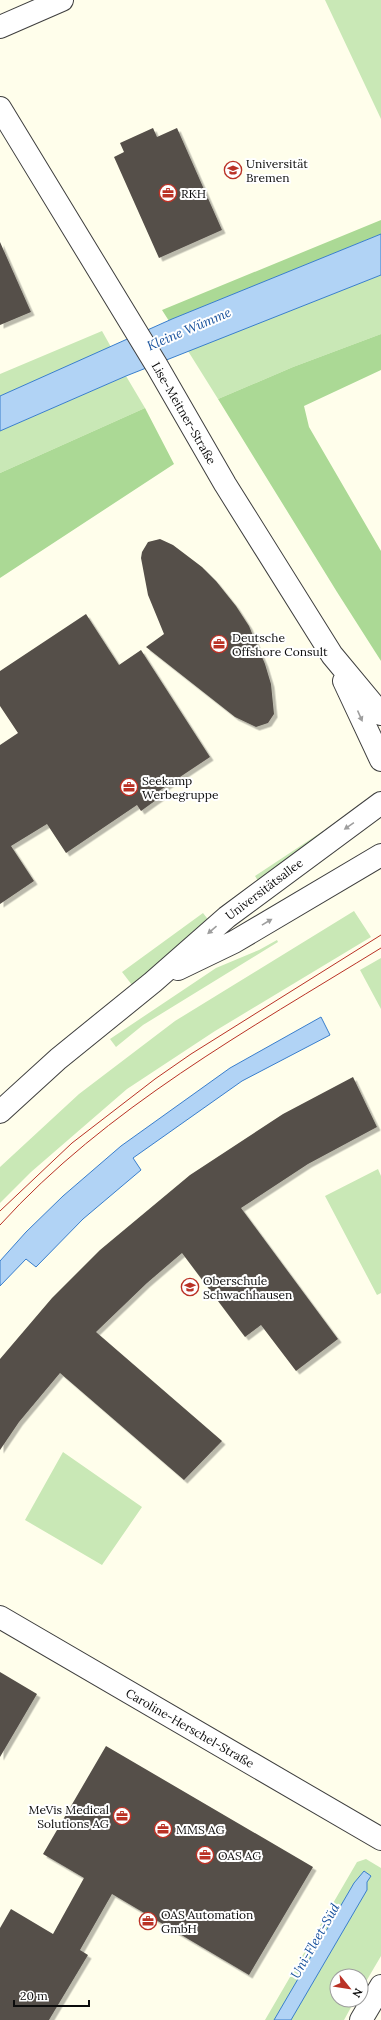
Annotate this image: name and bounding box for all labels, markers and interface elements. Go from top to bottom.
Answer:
place label: Universität Bremen [246,156,308,185]
school or university icon: Universität Bremen [223,160,243,180]
office icon: RKH [158,183,178,203]
place label: RKH [181,186,206,201]
water label: Kleine Wümme [144,304,234,354]
street label: Lise-Meitner-Straße [149,359,220,467]
place label: Deutsche Offshore Consult [232,630,328,659]
office icon: Deutsche Offshore Consult [209,634,229,654]
one-way arrow [357,710,363,722]
place label: Seekamp Werbegruppe [142,773,219,802]
office icon: Seekamp Werbegruppe [119,777,139,797]
one-way arrow [344,822,354,830]
street label: Universitätsallee [222,855,306,923]
one-way arrow [261,919,273,926]
one-way arrow [207,925,217,934]
place label: Oberschule Schwachhausen [203,1273,292,1302]
school or university icon: Oberschule Schwachhausen [180,1277,200,1297]
street label: Caroline-Herschel-Straße [123,1685,257,1771]
place label: MeVis Medical Solutions AG [29,1802,109,1831]
office icon: MeVis Medical Solutions AG [112,1806,132,1826]
office icon: MMS AG [153,1819,173,1839]
place label: MMS AG [176,1822,225,1837]
office icon: OAS AG [195,1845,215,1865]
place label: OAS AG [218,1848,261,1863]
water label: Uni-Fleet-Süd [287,1900,344,1982]
place label: OAS Automation GmbH [161,1907,253,1936]
office icon: OAS Automation GmbH [138,1911,158,1931]
north arrow [329,1968,369,2008]
scale bar [14,1982,89,2008]
text: N [349,1986,366,2001]
text: 20 m [20,1988,48,2003]

